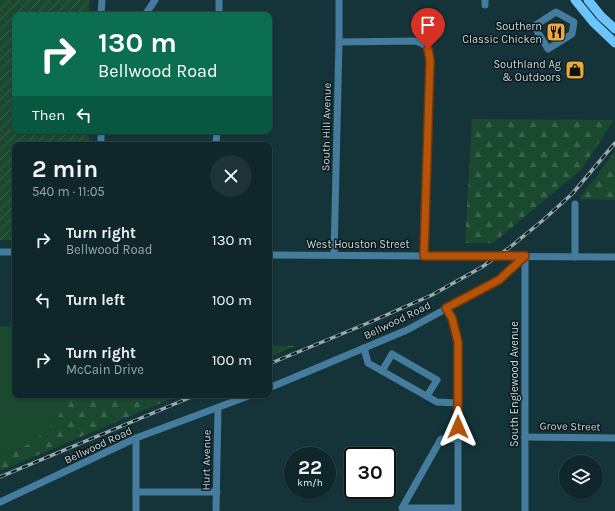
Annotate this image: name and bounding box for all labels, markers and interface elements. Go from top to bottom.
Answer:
pin [411,8,445,49]
icon: arrive [417,14,439,36]
place label: Southern Classic Chicken [462,20,542,46]
restaurant icon: Southern Classic Chicken [545,21,567,43]
text: 130 m [98,26,177,59]
icon: right [32,28,84,80]
place label: Southland Ag & Outdoors [493,58,562,84]
shop icon: Southland Ag & Outdoors [564,59,586,81]
text: Bellwood Road [98,60,218,82]
street label: South Hill Avenue [319,82,334,171]
icon: left [73,104,95,126]
text: Then [32,106,65,124]
text: 2 min [32,155,98,183]
button: close [210,155,252,197]
text: 540 m · 11:05 [32,184,105,199]
text: Turn right [66,224,136,242]
icon: right [32,229,54,251]
text: 130 m [212,231,252,249]
street label: West Houston Street [306,238,410,251]
text: Bellwood Road [66,242,152,257]
icon: left [32,289,54,311]
text: Turn left [66,291,125,309]
text: 100 m [212,291,252,309]
street label: Bellwood Road [362,299,433,342]
street label: South Englewood Avenue [508,321,521,447]
text: Turn right [66,344,136,362]
icon: right [32,349,54,371]
text: 100 m [212,351,252,369]
text: McCain Drive [66,362,144,377]
position arrow [437,406,479,448]
street label: Grove Street [539,419,601,434]
street label: Bellwood Road [62,424,134,467]
street label: Hurt Avenue [199,429,214,491]
speed limit sign: 30 [344,447,396,499]
map controls [559,455,603,499]
button: layers [559,455,603,499]
text: 22 [298,456,322,479]
text: km/h [297,477,323,489]

